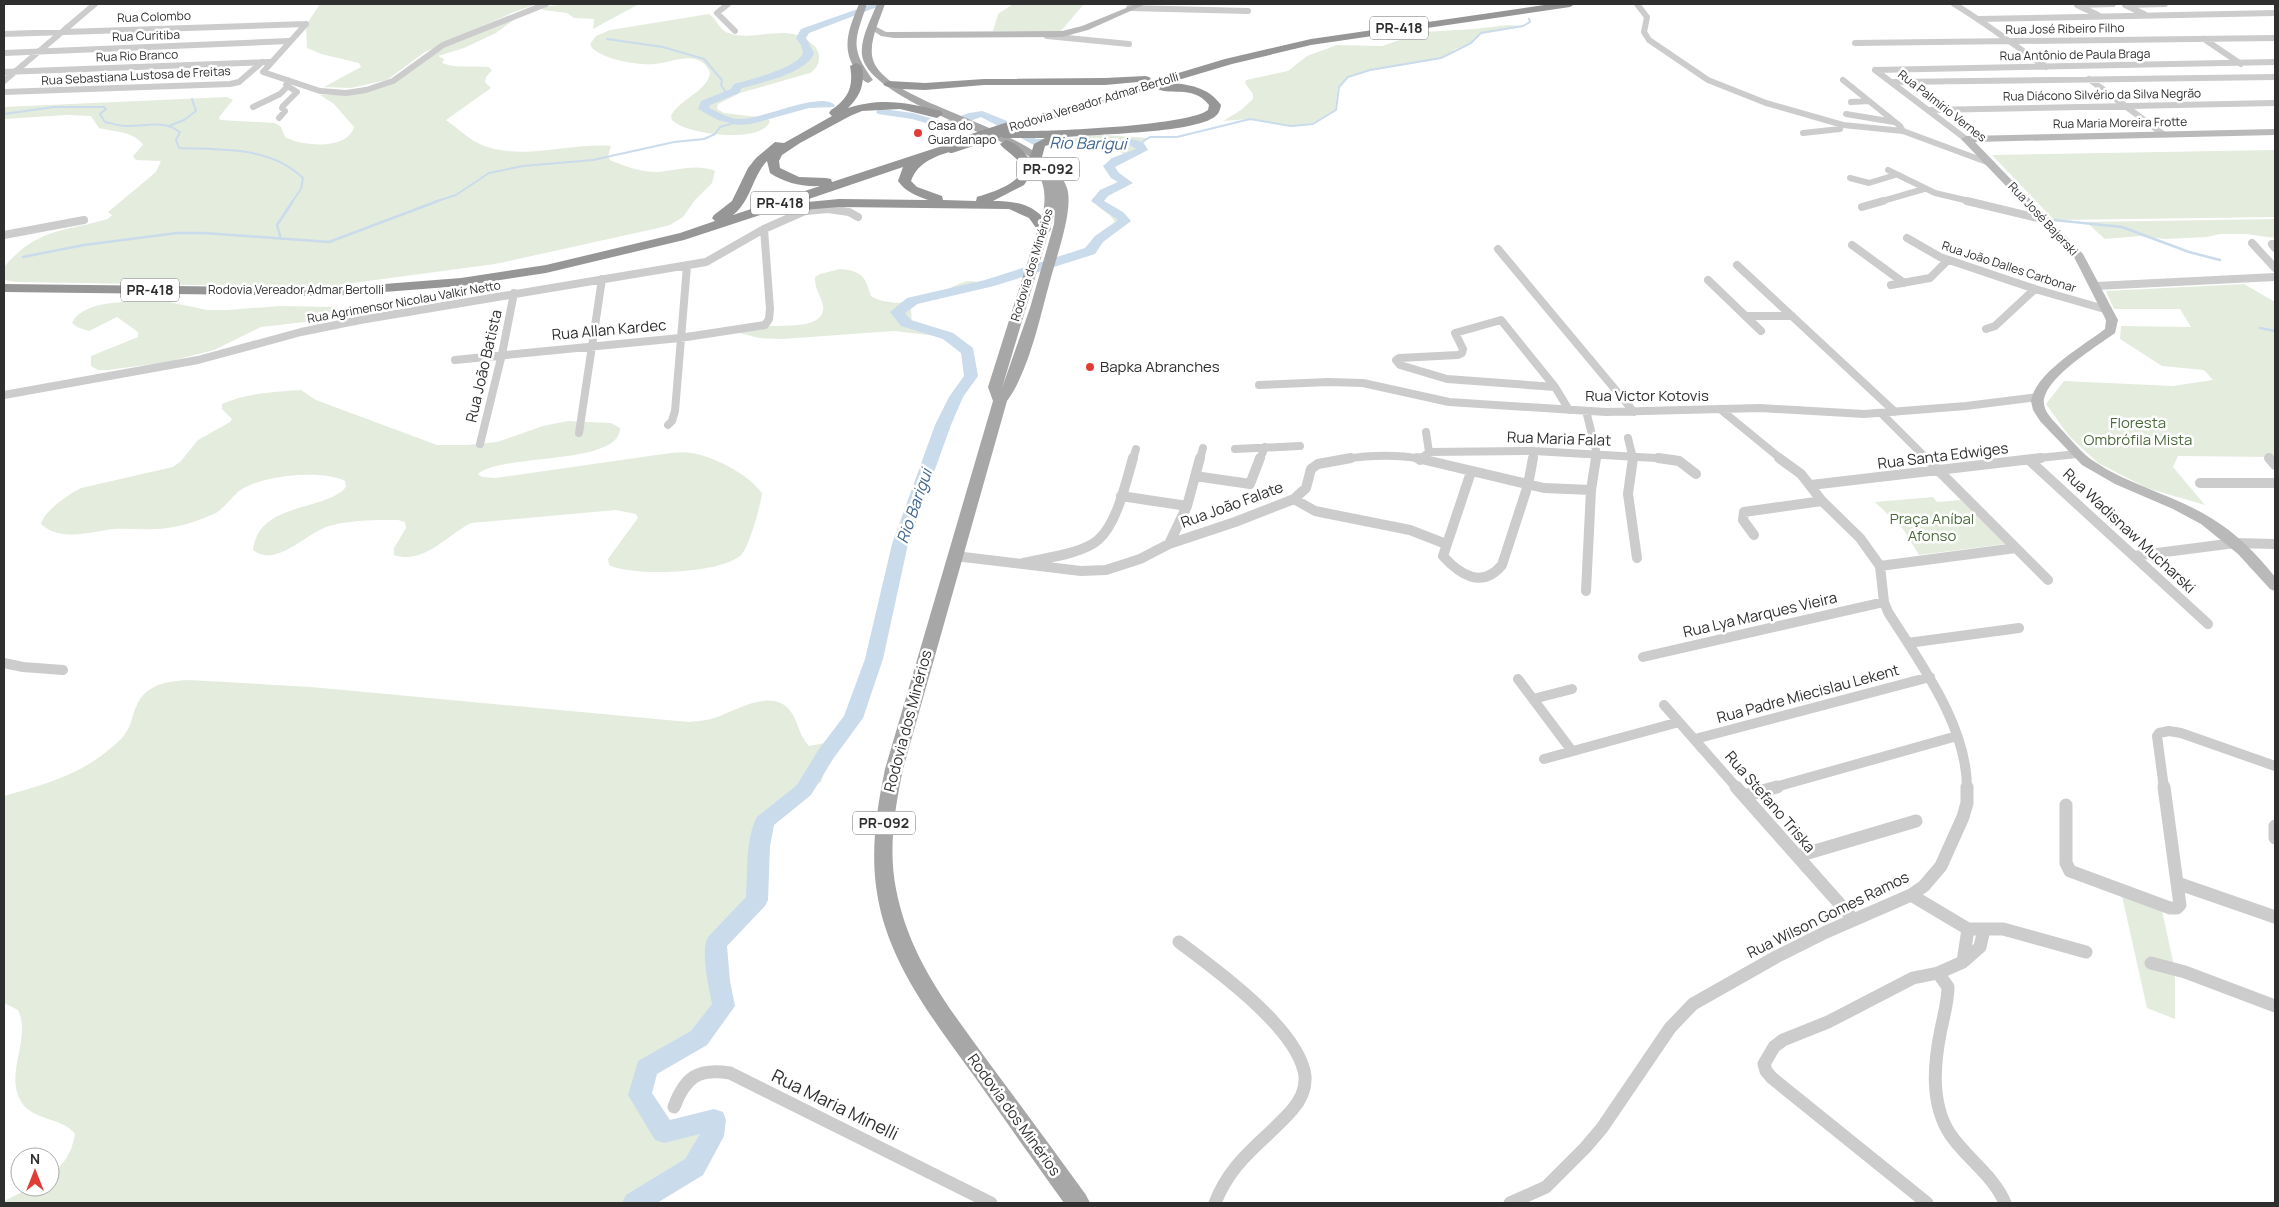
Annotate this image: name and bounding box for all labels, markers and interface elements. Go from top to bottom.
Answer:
street label: Rua Colombo [117,7,191,26]
road number: PR-418 [1370,16,1428,40]
street label: Rua José Ribeiro Filho [2005,19,2125,38]
street label: Rua Curitiba [112,26,180,45]
street label: Rua Antônio de Paula Braga [2000,45,2150,64]
street label: Rua Rio Branco [96,46,178,65]
street label: Rua Sebastiana Lustosa de Freitas [41,62,231,89]
street label: Rua Palmírio Vernes [1894,66,1990,146]
street label: Rodovia Vereador Admar Bertolli [1007,68,1180,135]
street label: Rua Diácono Silvério da Silva Negrão [2003,84,2201,105]
street label: Rua Maria Moreira Frotte [2053,113,2187,132]
place label: Casa do Guardanapo [928,117,996,148]
marker: Casa do Guardanapo [912,127,924,139]
water label: Rio Barigui [1049,131,1129,155]
road number: PR-092 [1017,157,1079,180]
street label: Rua José Bajerski [2005,178,2082,259]
road number: PR-418 [751,192,809,214]
street label: Rodovia dos Minérios [1006,206,1057,323]
street label: Rua João Dalles Carbonar [1940,237,2079,297]
street label: Rua Agrimensor Nicolau Valkir Netto [306,276,502,327]
road number: PR-418 [121,278,179,302]
street label: Rodovia Vereador Admar Bertolli [208,281,384,298]
street label: Rua João Batista [460,308,507,424]
street label: Rua Allan Kardec [551,314,667,345]
place label: Bapka Abranches [1100,356,1220,377]
marker: Bapka Abranches [1084,361,1096,373]
street label: Rua Victor Kotovis [1585,385,1709,406]
park label: Floresta Ombrófila Mista [2084,412,2192,450]
street label: Rua Maria Falat [1507,426,1612,451]
street label: Rua Santa Edwiges [1876,437,2010,474]
water label: Rio Barigui [891,464,938,546]
street label: Rua Wadisnaw Mucharski [2059,464,2200,598]
street label: Rua João Falate [1178,476,1286,533]
park label: Praça Aníbal Afonso [1890,508,1974,546]
street label: Rua Lya Marques Vieira [1681,587,1839,642]
street label: Rodovia dos Minérios [878,647,937,794]
street label: Rua Padre Miecislau Lekent [1714,659,1901,728]
street label: Rua Stefano Triska [1720,746,1820,857]
road number: PR-092 [853,811,915,834]
street label: Rua Wilson Gomes Ramos [1743,866,1912,963]
street label: Rodovia dos Minérios [963,1049,1066,1180]
street label: Rua Maria Minelli [768,1063,903,1145]
north arrow [10,1147,60,1197]
text: N [30,1149,40,1168]

